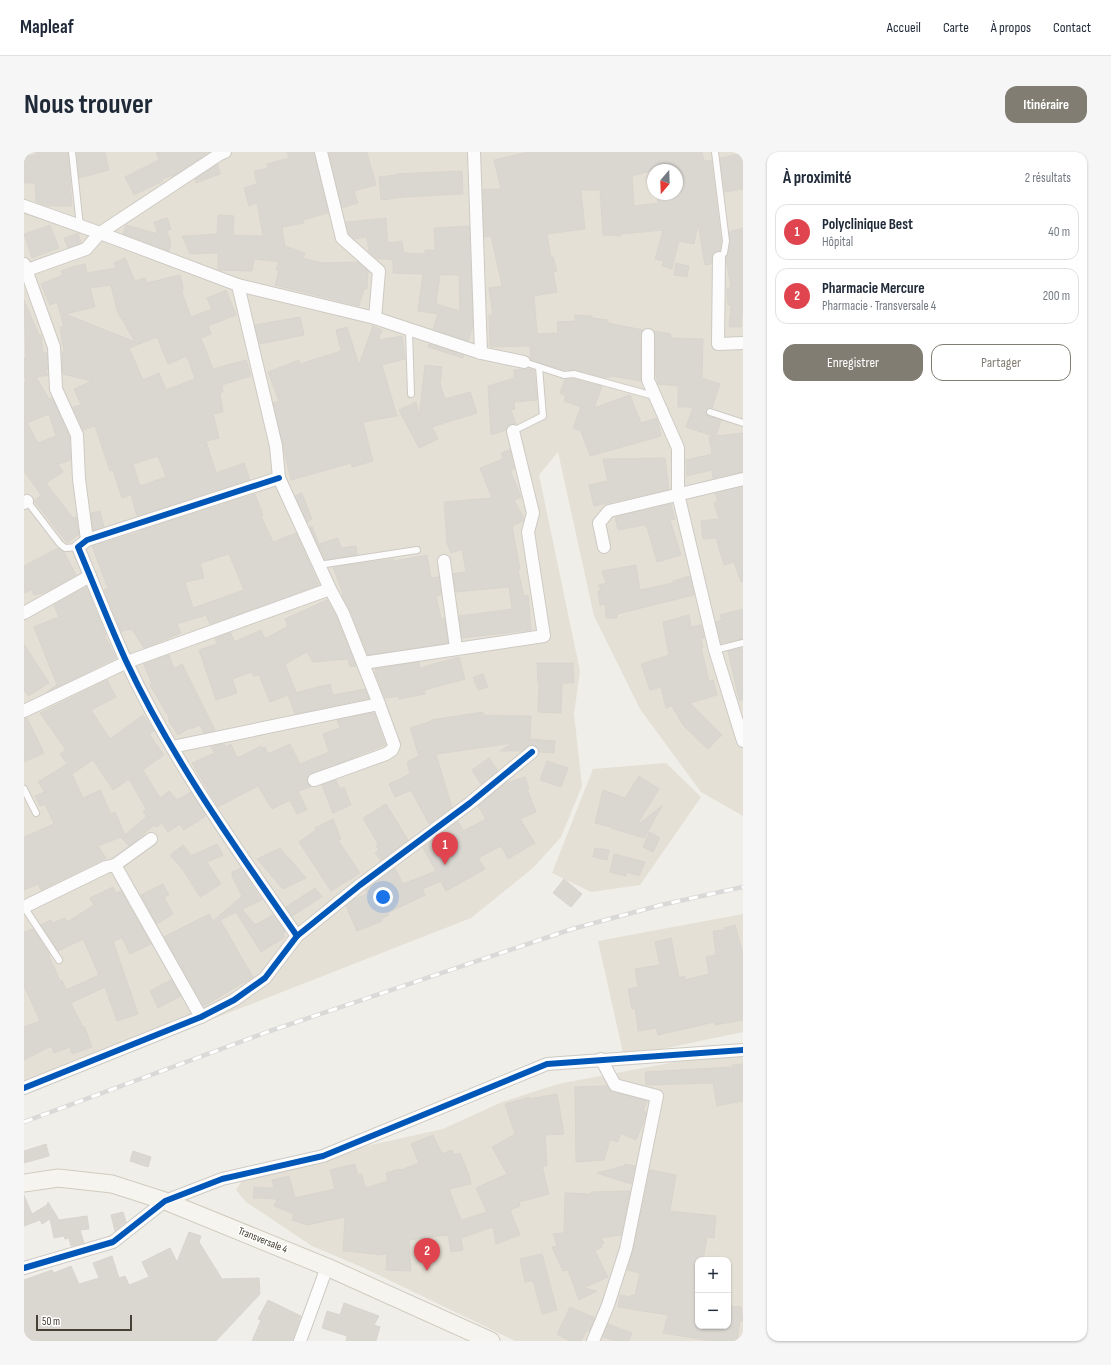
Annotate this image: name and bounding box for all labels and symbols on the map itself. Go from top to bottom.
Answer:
north arrow [647,164,683,200]
pin: 1 [432,832,458,865]
your location [373,887,393,907]
street label: Transversale 4 [236,1224,290,1256]
pin: 2 [414,1238,440,1271]
scale bar [36,1313,132,1332]

